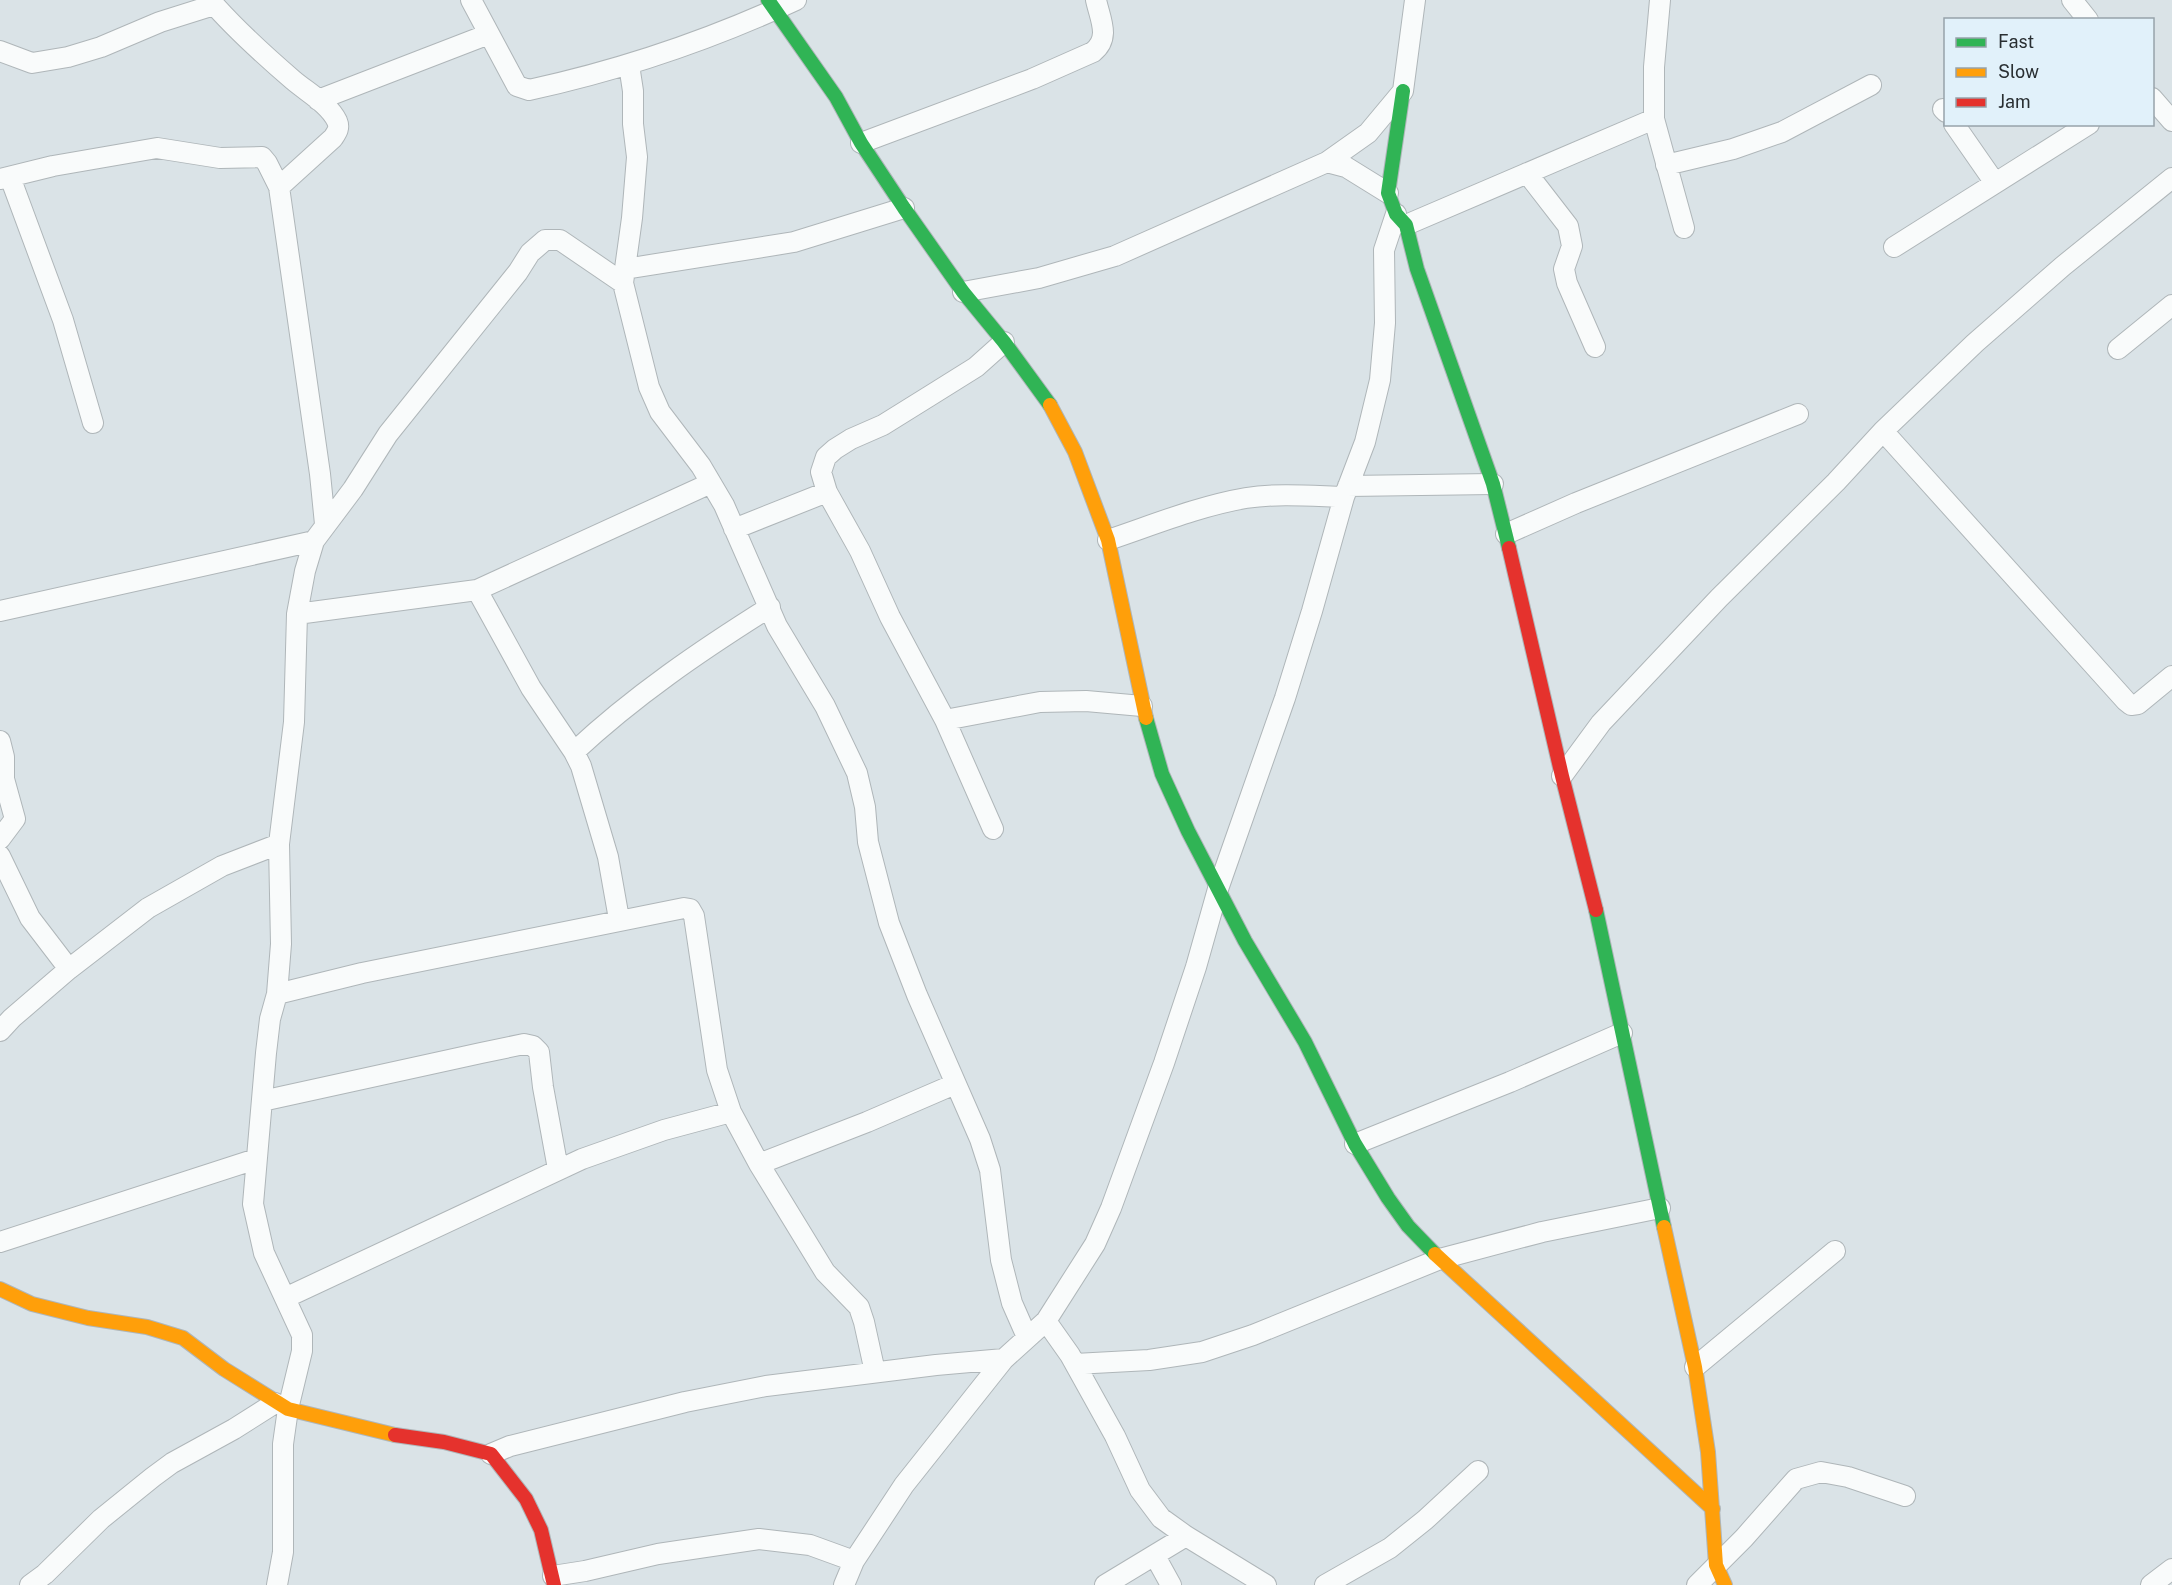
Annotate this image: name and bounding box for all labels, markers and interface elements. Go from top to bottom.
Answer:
legend [1944,18,2154,126]
text: Fast [1998,31,2034,52]
text: Slow [1998,61,2039,82]
text: Jam [1998,91,2031,112]

